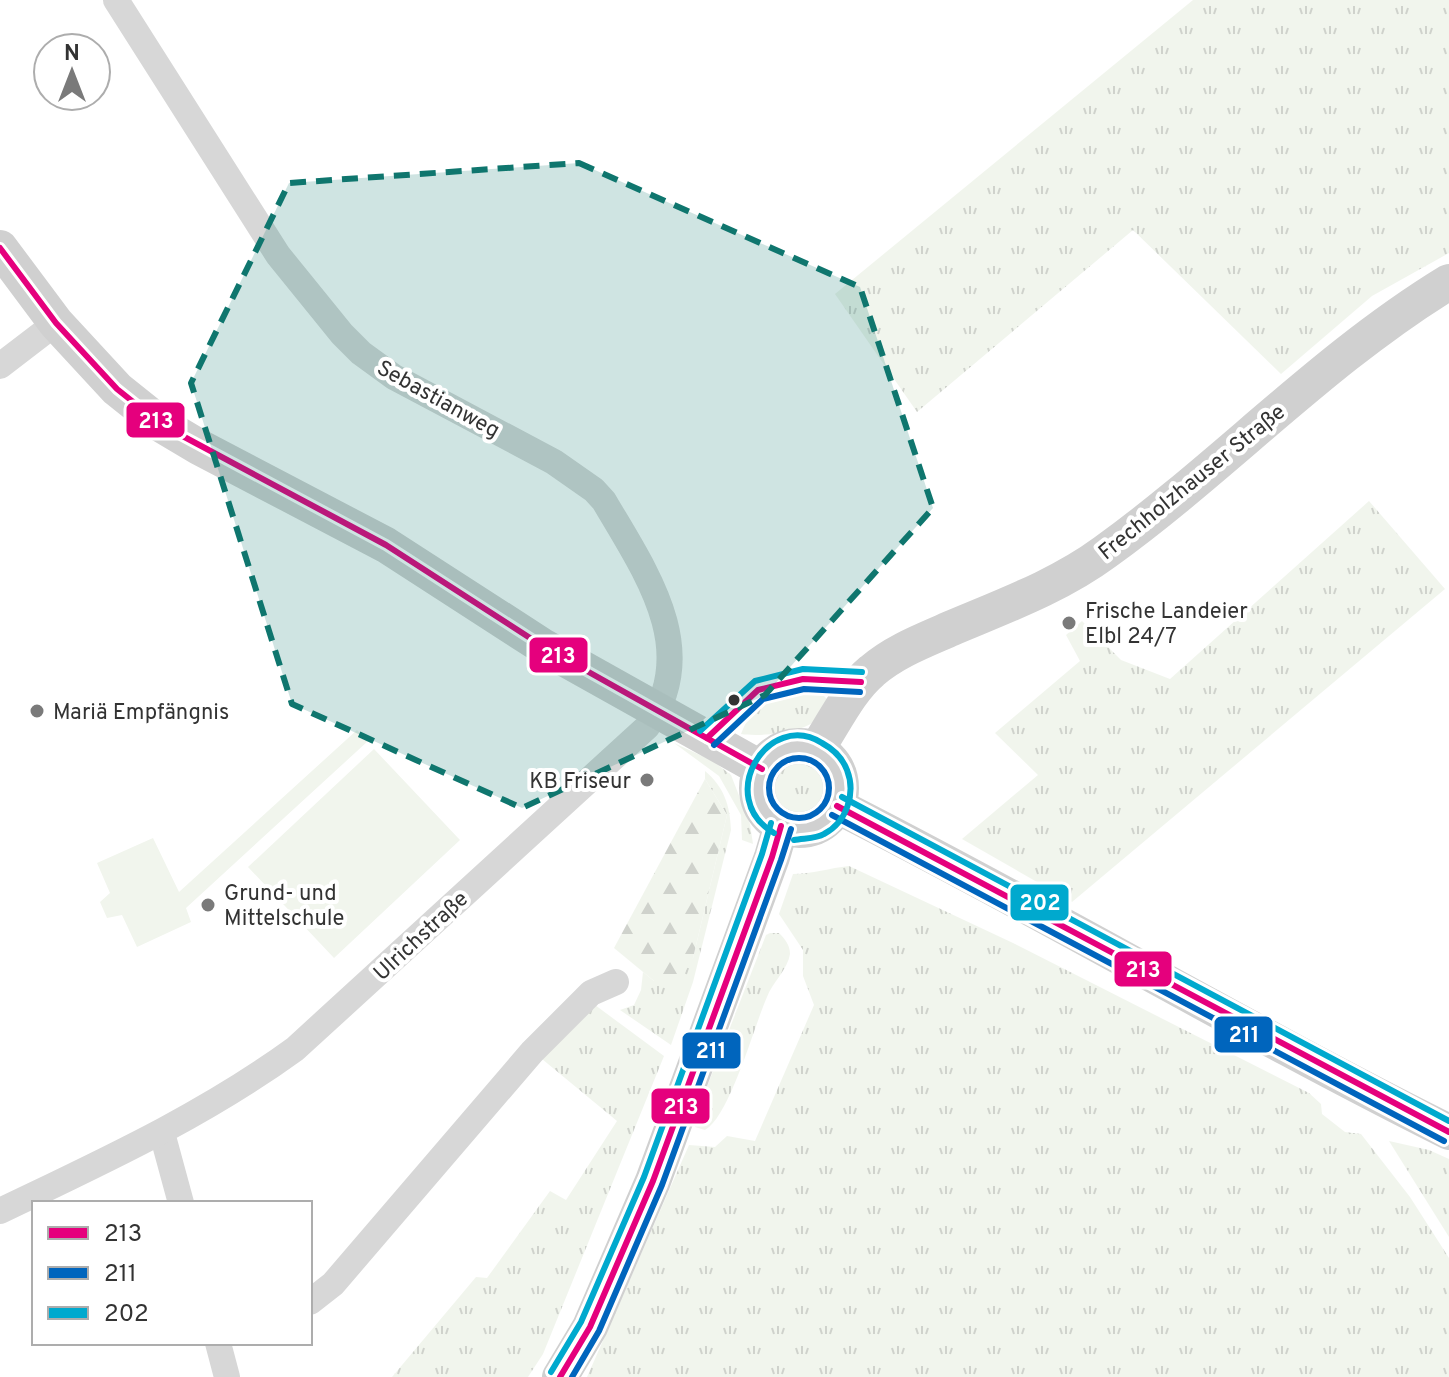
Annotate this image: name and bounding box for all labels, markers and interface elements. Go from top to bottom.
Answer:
north arrow [32,32,112,112]
text: N [64,41,80,68]
street label: Sebastianweg [372,355,504,445]
street label: Frechholzhauser Straße [1094,399,1291,567]
line badge: 213 [125,401,186,439]
text: 213 [138,409,174,436]
place label: Frische Landeier Elbl 24/7 [1085,599,1248,651]
marker: Frische Landeier Elbl 24/7 [1060,614,1078,632]
line badge: 213 [528,636,589,674]
text: 213 [540,644,576,671]
unlabelled marker [726,692,742,708]
place label: Mariä Empfängnis [53,700,229,727]
marker: Mariä Empfängnis [28,702,46,720]
place label: KB Friseur [529,769,631,796]
marker: KB Friseur [638,771,656,789]
place label: Grund- und Mittelschule [224,881,344,933]
line badge: 202 [1009,883,1070,922]
street label: Ulrichstraße [369,886,475,987]
text: 202 [1019,891,1061,918]
marker: Grund- und Mittelschule [199,896,217,914]
line badge: 213 [1113,950,1173,988]
text: 213 [1125,958,1161,985]
line badge: 211 [1213,1015,1274,1054]
text: 211 [1228,1023,1260,1050]
line badge: 211 [681,1031,742,1070]
text: 211 [695,1039,727,1066]
line badge: 213 [650,1087,711,1125]
text: 213 [663,1095,699,1122]
legend [32,1201,312,1345]
text: 213 [104,1220,142,1250]
text: 211 [104,1260,137,1290]
text: 202 [104,1300,149,1330]

